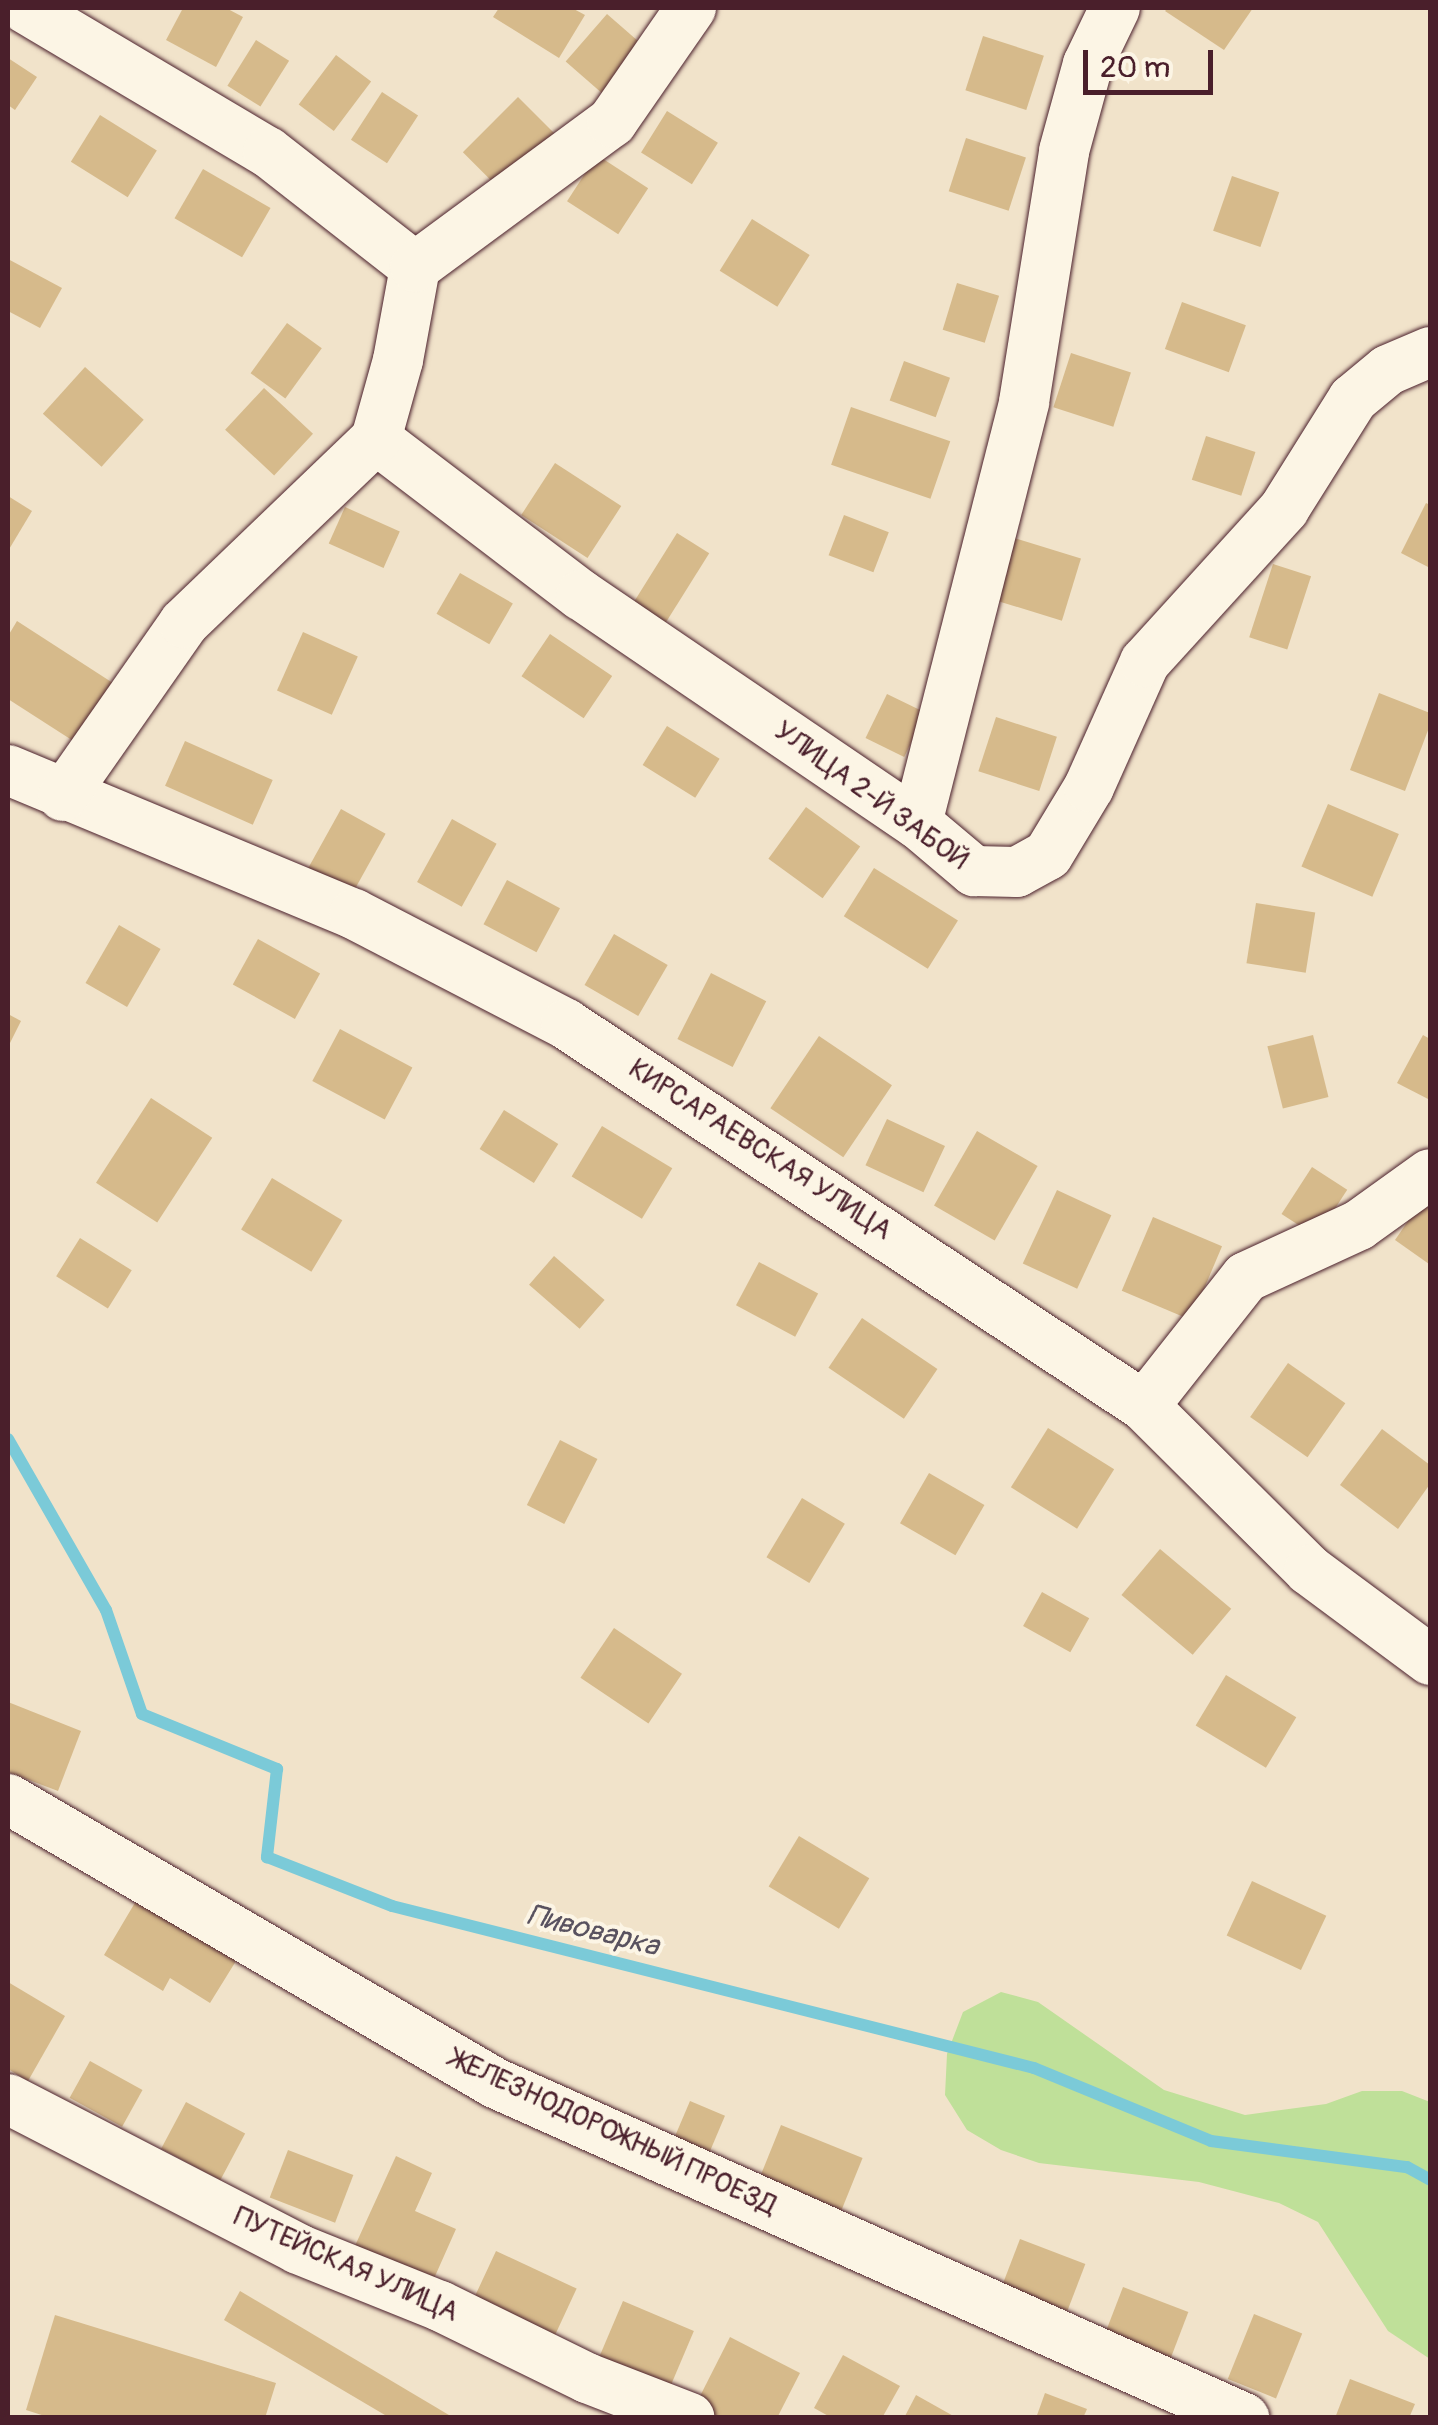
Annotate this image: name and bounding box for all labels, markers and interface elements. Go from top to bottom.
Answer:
scale bar [1088,30,1218,92]
text: 20 m [1100,49,1170,86]
street label: УЛИЦА 2-Й ЗАБОЙ [768,714,974,878]
street label: КИРСАРАЕВСКАЯ УЛИЦА [622,1052,898,1248]
water label: Пивоварка [523,1897,663,1965]
street label: ЖЕЛЕЗНОДОРОЖНЫЙ ПРОЕЗД [445,2043,781,2223]
street label: ПУТЕЙСКАЯ УЛИЦА [228,2200,464,2330]

